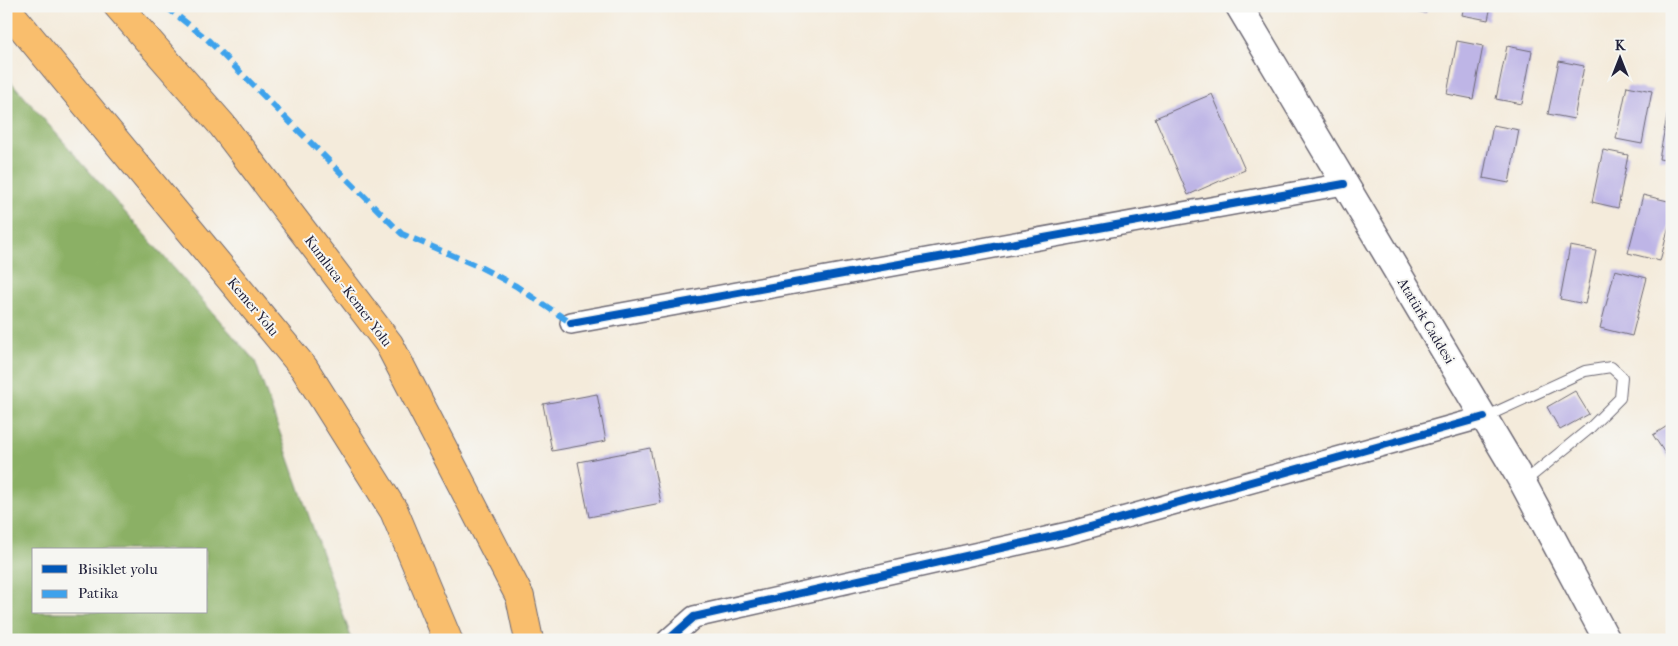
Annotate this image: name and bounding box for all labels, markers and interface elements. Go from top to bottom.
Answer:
north arrow [1596,32,1646,82]
text: K [1615,37,1626,54]
street label: Kumluca - Kemer Yolu [301,232,395,350]
street label: Kemer Yolu [224,274,282,340]
street label: Atatürk Caddesi [1393,274,1458,367]
legend [32,548,208,614]
text: Bisiklet yolu [78,560,158,578]
text: Patika [78,584,119,602]

